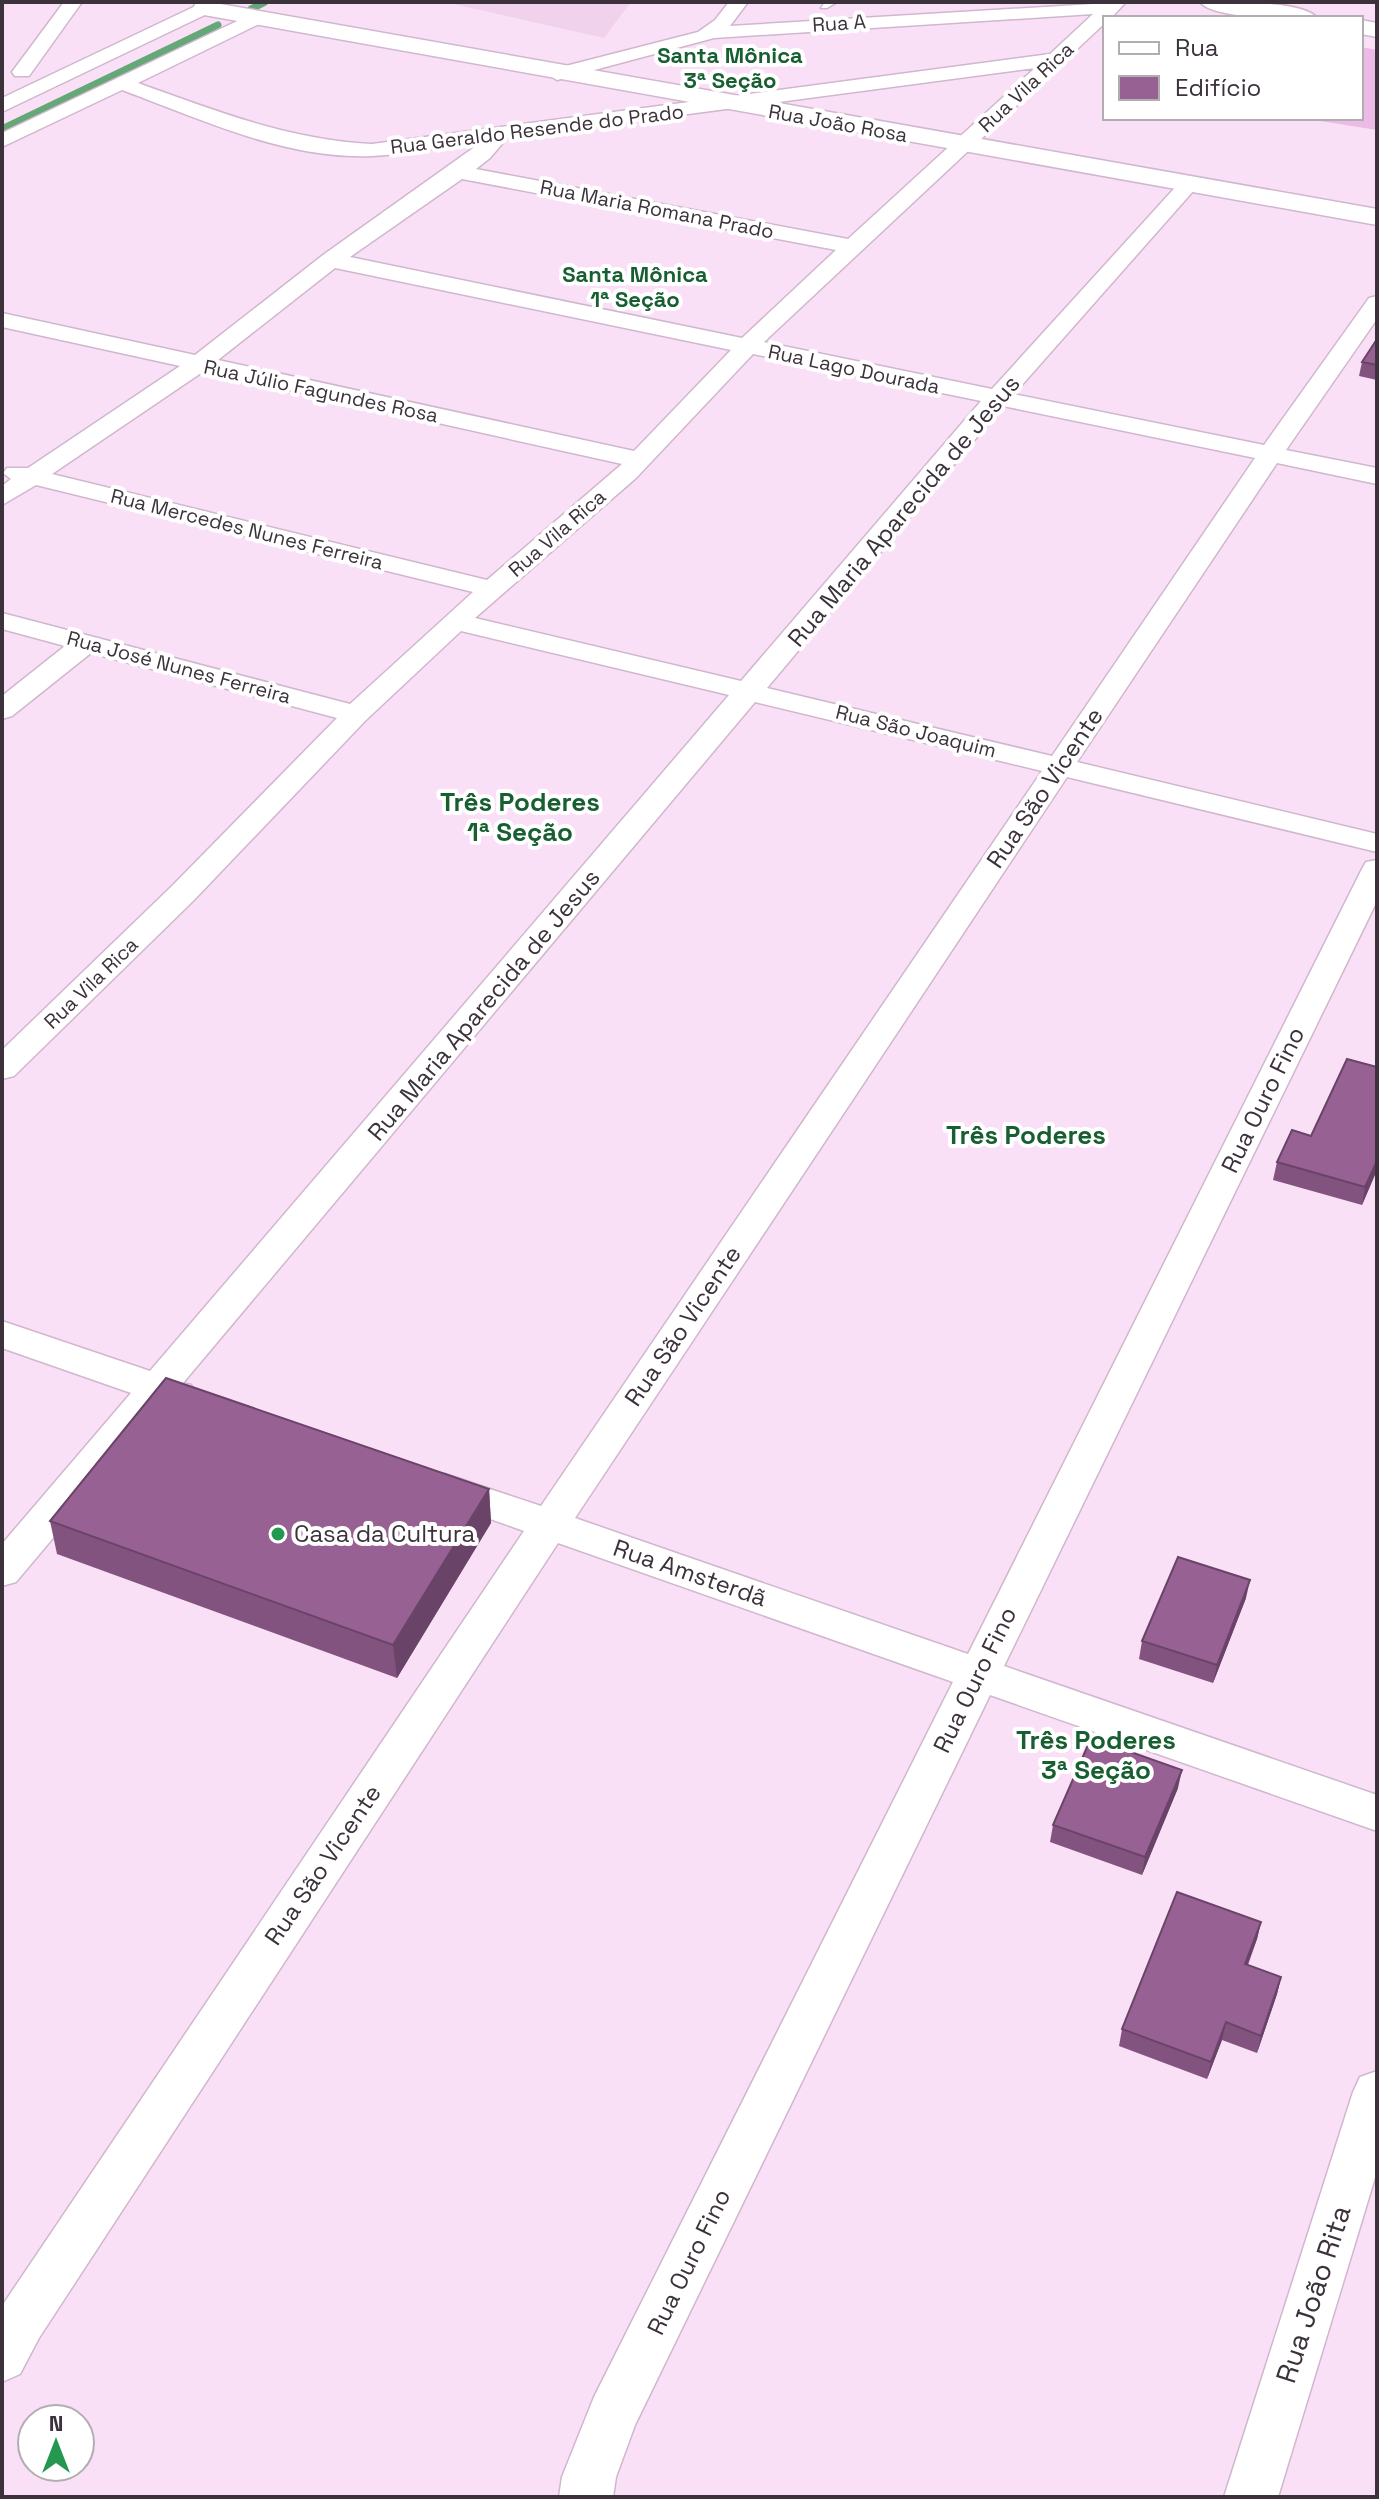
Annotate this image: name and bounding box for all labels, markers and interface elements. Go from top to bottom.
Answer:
street label: Rua A [811,8,867,38]
legend [1103,16,1363,120]
text: Rua [1175,32,1219,63]
street label: Rua Vila Rica [973,36,1079,138]
district label: Santa Mônica 3ª Seção [657,41,803,94]
text: Edifício [1175,72,1261,103]
street label: Rua Geraldo Resende do Prado [389,98,685,160]
street label: Rua João Rosa [766,98,910,148]
street label: Rua Maria Romana Prado [538,174,776,244]
district label: Santa Mônica 1ª Seção [562,260,708,313]
street label: Rua Lago Dourada [766,338,942,400]
street label: Rua Júlio Fagundes Rosa [201,353,441,429]
street label: Rua Maria Aparecida de Jesus [781,368,1027,653]
street label: Rua Mercedes Nunes Ferreira [108,483,386,575]
street label: Rua Vila Rica [503,483,611,583]
street label: Rua José Nunes Ferreira [64,625,294,709]
street label: Rua São Joaquim [833,698,999,764]
street label: Rua São Vicente [979,701,1110,874]
district label: Três Poderes 1ª Seção [440,785,600,849]
street label: Rua Maria Aparecida de Jesus [361,862,607,1147]
street label: Rua Vila Rica [38,932,144,1034]
street label: Rua Ouro Fino [1214,1022,1311,1178]
district label: Três Poderes [946,1118,1106,1152]
street label: Rua São Vicente [617,1239,748,1412]
place label: Casa da Cultura [294,1518,475,1549]
marker: Casa da Cultura [269,1525,287,1543]
street label: Rua Amsterdã [609,1532,771,1613]
street label: Rua Ouro Fino [926,1602,1023,1758]
district label: Três Poderes 3ª Seção [1016,1723,1176,1787]
street label: Rua São Vicente [257,1778,388,1951]
street label: Rua Ouro Fino [640,2184,737,2340]
street label: Rua João Rita [1267,2200,1359,2388]
north arrow [16,2403,96,2483]
text: N [49,2409,63,2437]

